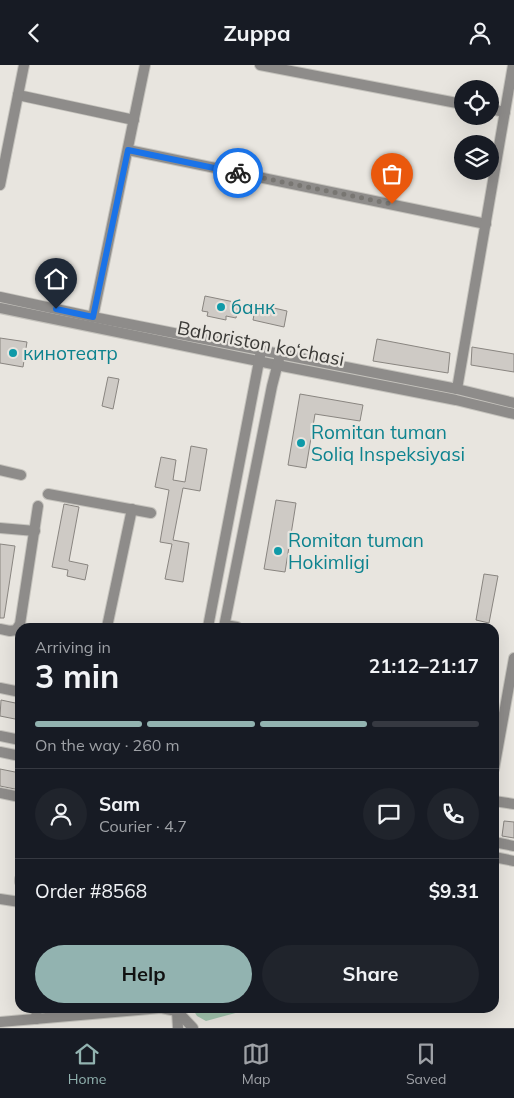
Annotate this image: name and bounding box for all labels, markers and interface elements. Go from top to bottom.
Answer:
icon: back [20,19,48,47]
text: Zuppa [223,19,291,47]
icon: person [466,19,494,47]
map controls [454,80,499,180]
button: locate [454,80,499,125]
button: layers [454,135,499,180]
courier [213,148,263,198]
pin [371,153,413,204]
icon: bike [224,159,252,187]
icon: bag [378,160,406,188]
pin [35,258,77,309]
icon: home [42,265,70,293]
place label: банк [231,295,276,319]
marker: банк [215,301,227,313]
street label: Bahoriston ko‘chasi [175,315,347,371]
place label: кинотеатр [23,341,118,365]
marker: кинотеатр [7,347,19,359]
place label: Romitan tuman Soliq Inspeksiyasi [311,420,465,466]
marker: Romitan tuman Soliq Inspeksiyasi [295,437,307,449]
place label: Romitan tuman Hokimligi [288,528,424,574]
marker: Romitan tuman Hokimligi [272,545,284,557]
text: Arriving in [35,637,111,657]
text: 21:12–21:17 [369,654,479,678]
text: 3 min [35,656,119,696]
text: On the way · 260 m [35,735,180,755]
button: person [35,788,87,840]
button: chat [363,788,415,840]
button: phone [427,788,479,840]
text: Sam [99,792,140,816]
text: Courier · 4.7 [99,816,187,836]
text: Order #8568 [35,879,147,903]
text: $9.31 [429,879,479,903]
button: Help [35,945,252,1003]
button: Share [262,945,479,1003]
tab: Home [68,1040,106,1088]
tab: Map [242,1040,271,1088]
tab: Saved [406,1040,446,1088]

